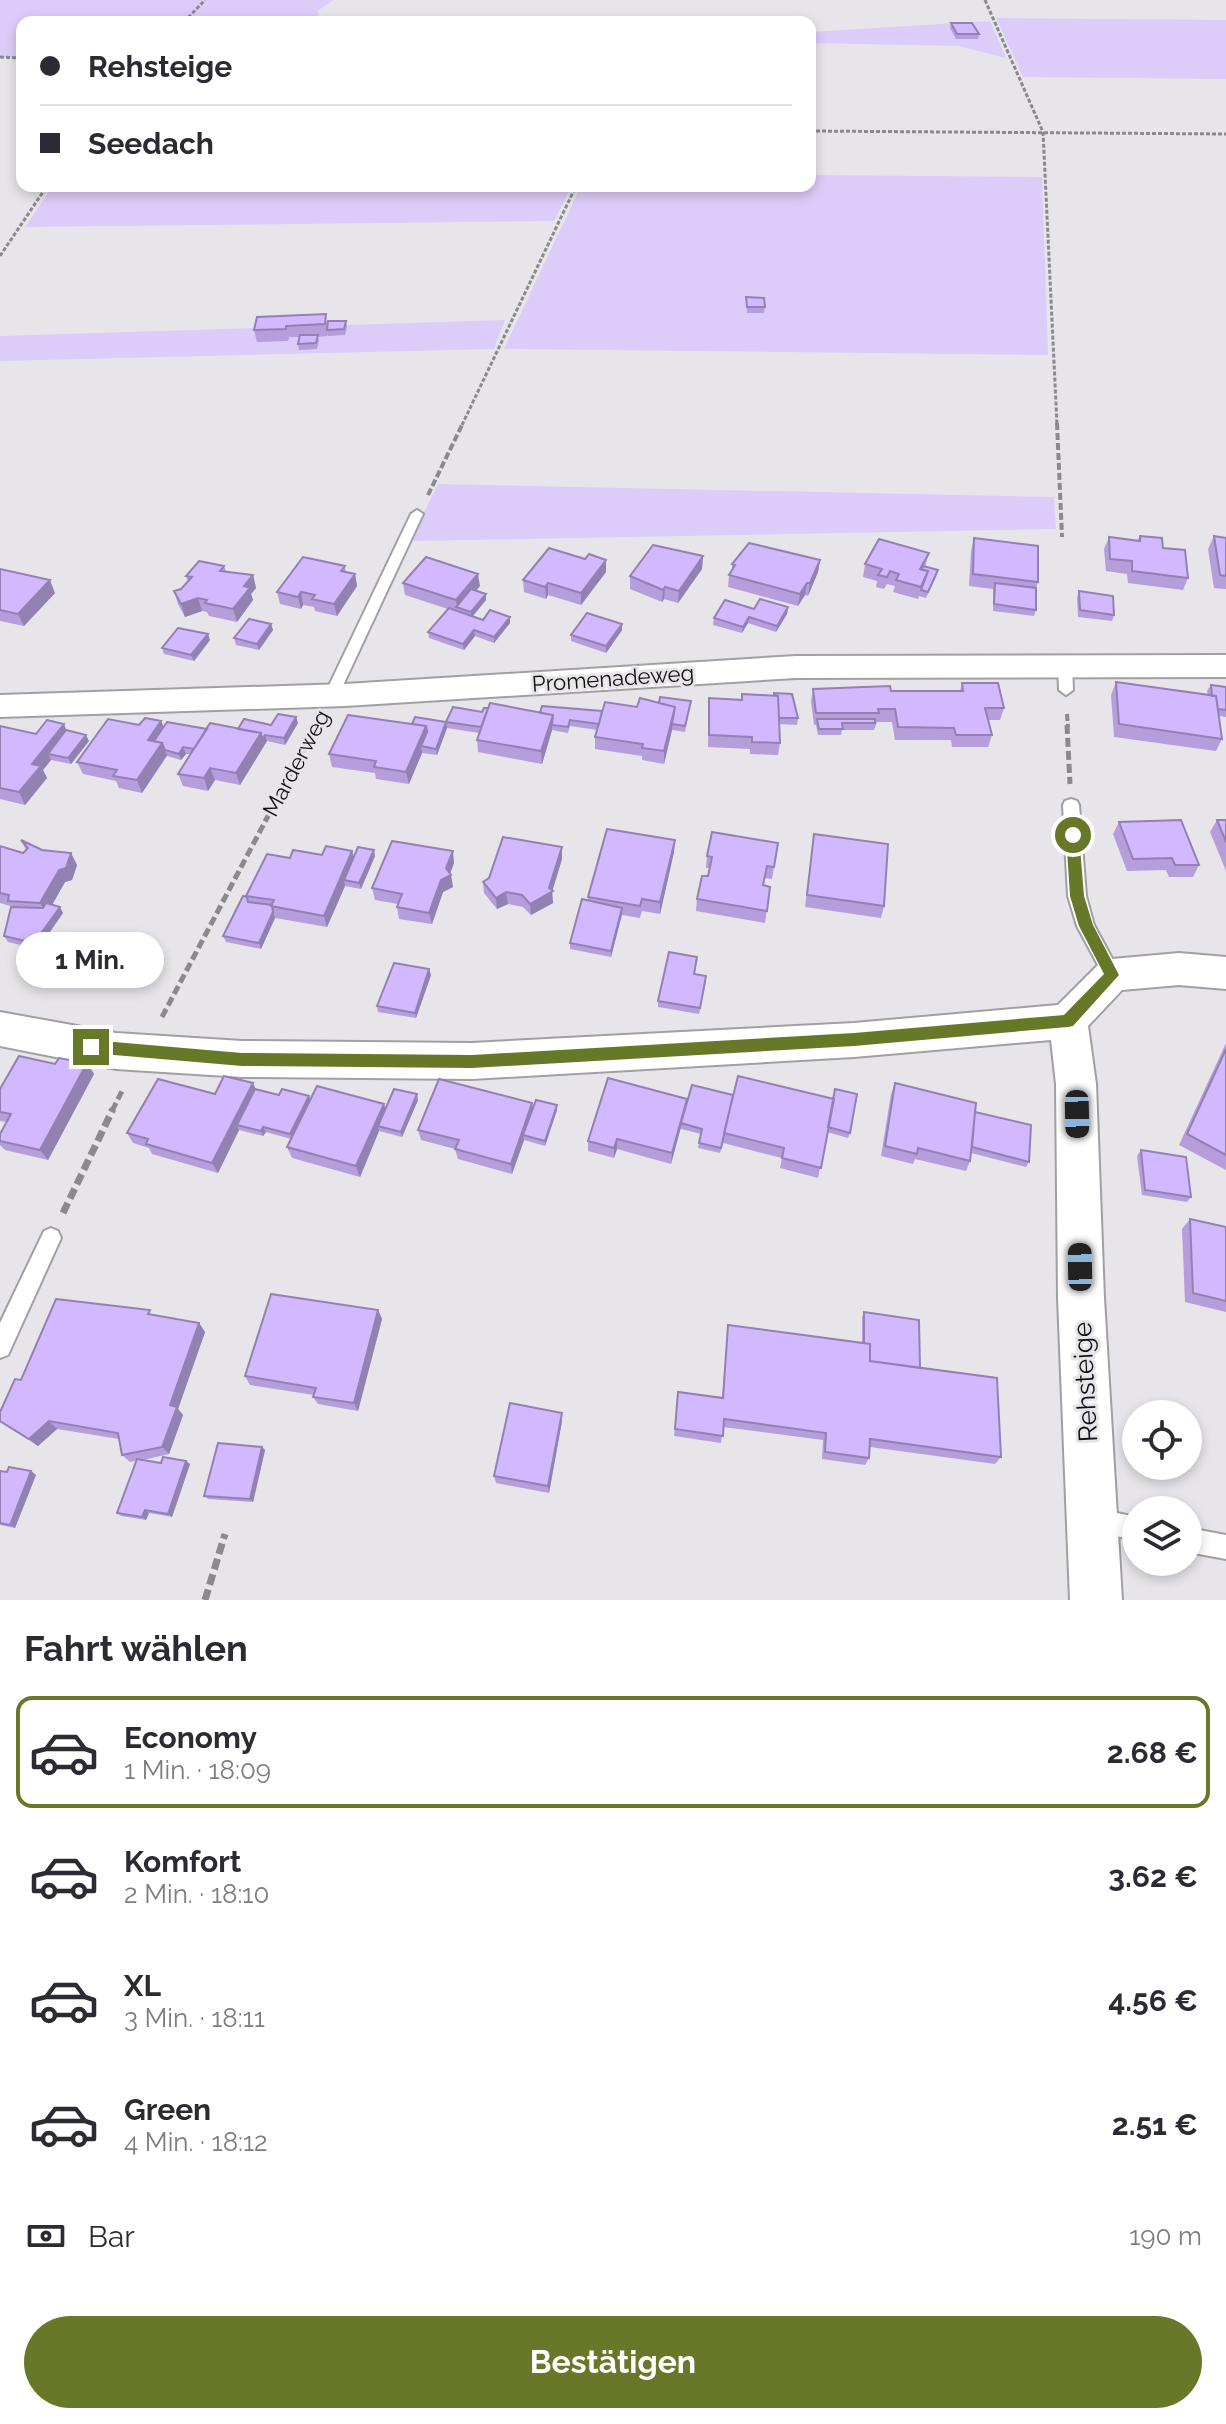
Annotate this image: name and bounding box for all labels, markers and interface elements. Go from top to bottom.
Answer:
text: Rehsteige [88,49,232,84]
text: Seedach [88,126,214,161]
street label: Promenadeweg [531,659,695,697]
street label: Marderweg [257,705,335,821]
route start [1055,817,1091,853]
callout: 1 Min. [17,931,165,987]
text: 1 Min. [55,945,125,975]
route end [73,1029,109,1065]
car [1065,1090,1089,1138]
car [1068,1243,1092,1291]
street label: Rehsteige [1067,1321,1103,1443]
map controls [1122,1400,1202,1576]
button: locate [1122,1400,1202,1480]
button: layers [1122,1496,1202,1576]
text: Fahrt wählen [24,1627,248,1669]
icon: car [28,1716,100,1788]
text: Economy [124,1720,257,1755]
text: 2.68 € [1107,1735,1198,1770]
text: 1 Min. · 18:09 [124,1755,271,1785]
icon: car [28,1840,100,1912]
text: Komfort [124,1844,241,1879]
text: 3.62 € [1108,1859,1198,1894]
text: 2 Min. · 18:10 [124,1879,269,1909]
icon: car [28,1964,100,2036]
text: XL [124,1968,161,2003]
text: 4.56 € [1108,1983,1198,2018]
text: 3 Min. · 18:11 [124,2003,265,2033]
icon: car [28,2088,100,2160]
text: Green [124,2092,211,2127]
text: 2.51 € [1112,2107,1198,2142]
text: 4 Min. · 18:12 [124,2127,268,2157]
icon: cash [24,2214,68,2258]
text: Bar [88,2219,135,2254]
text: 190 m [1129,2221,1202,2251]
button: Bestätigen [24,2316,1202,2408]

